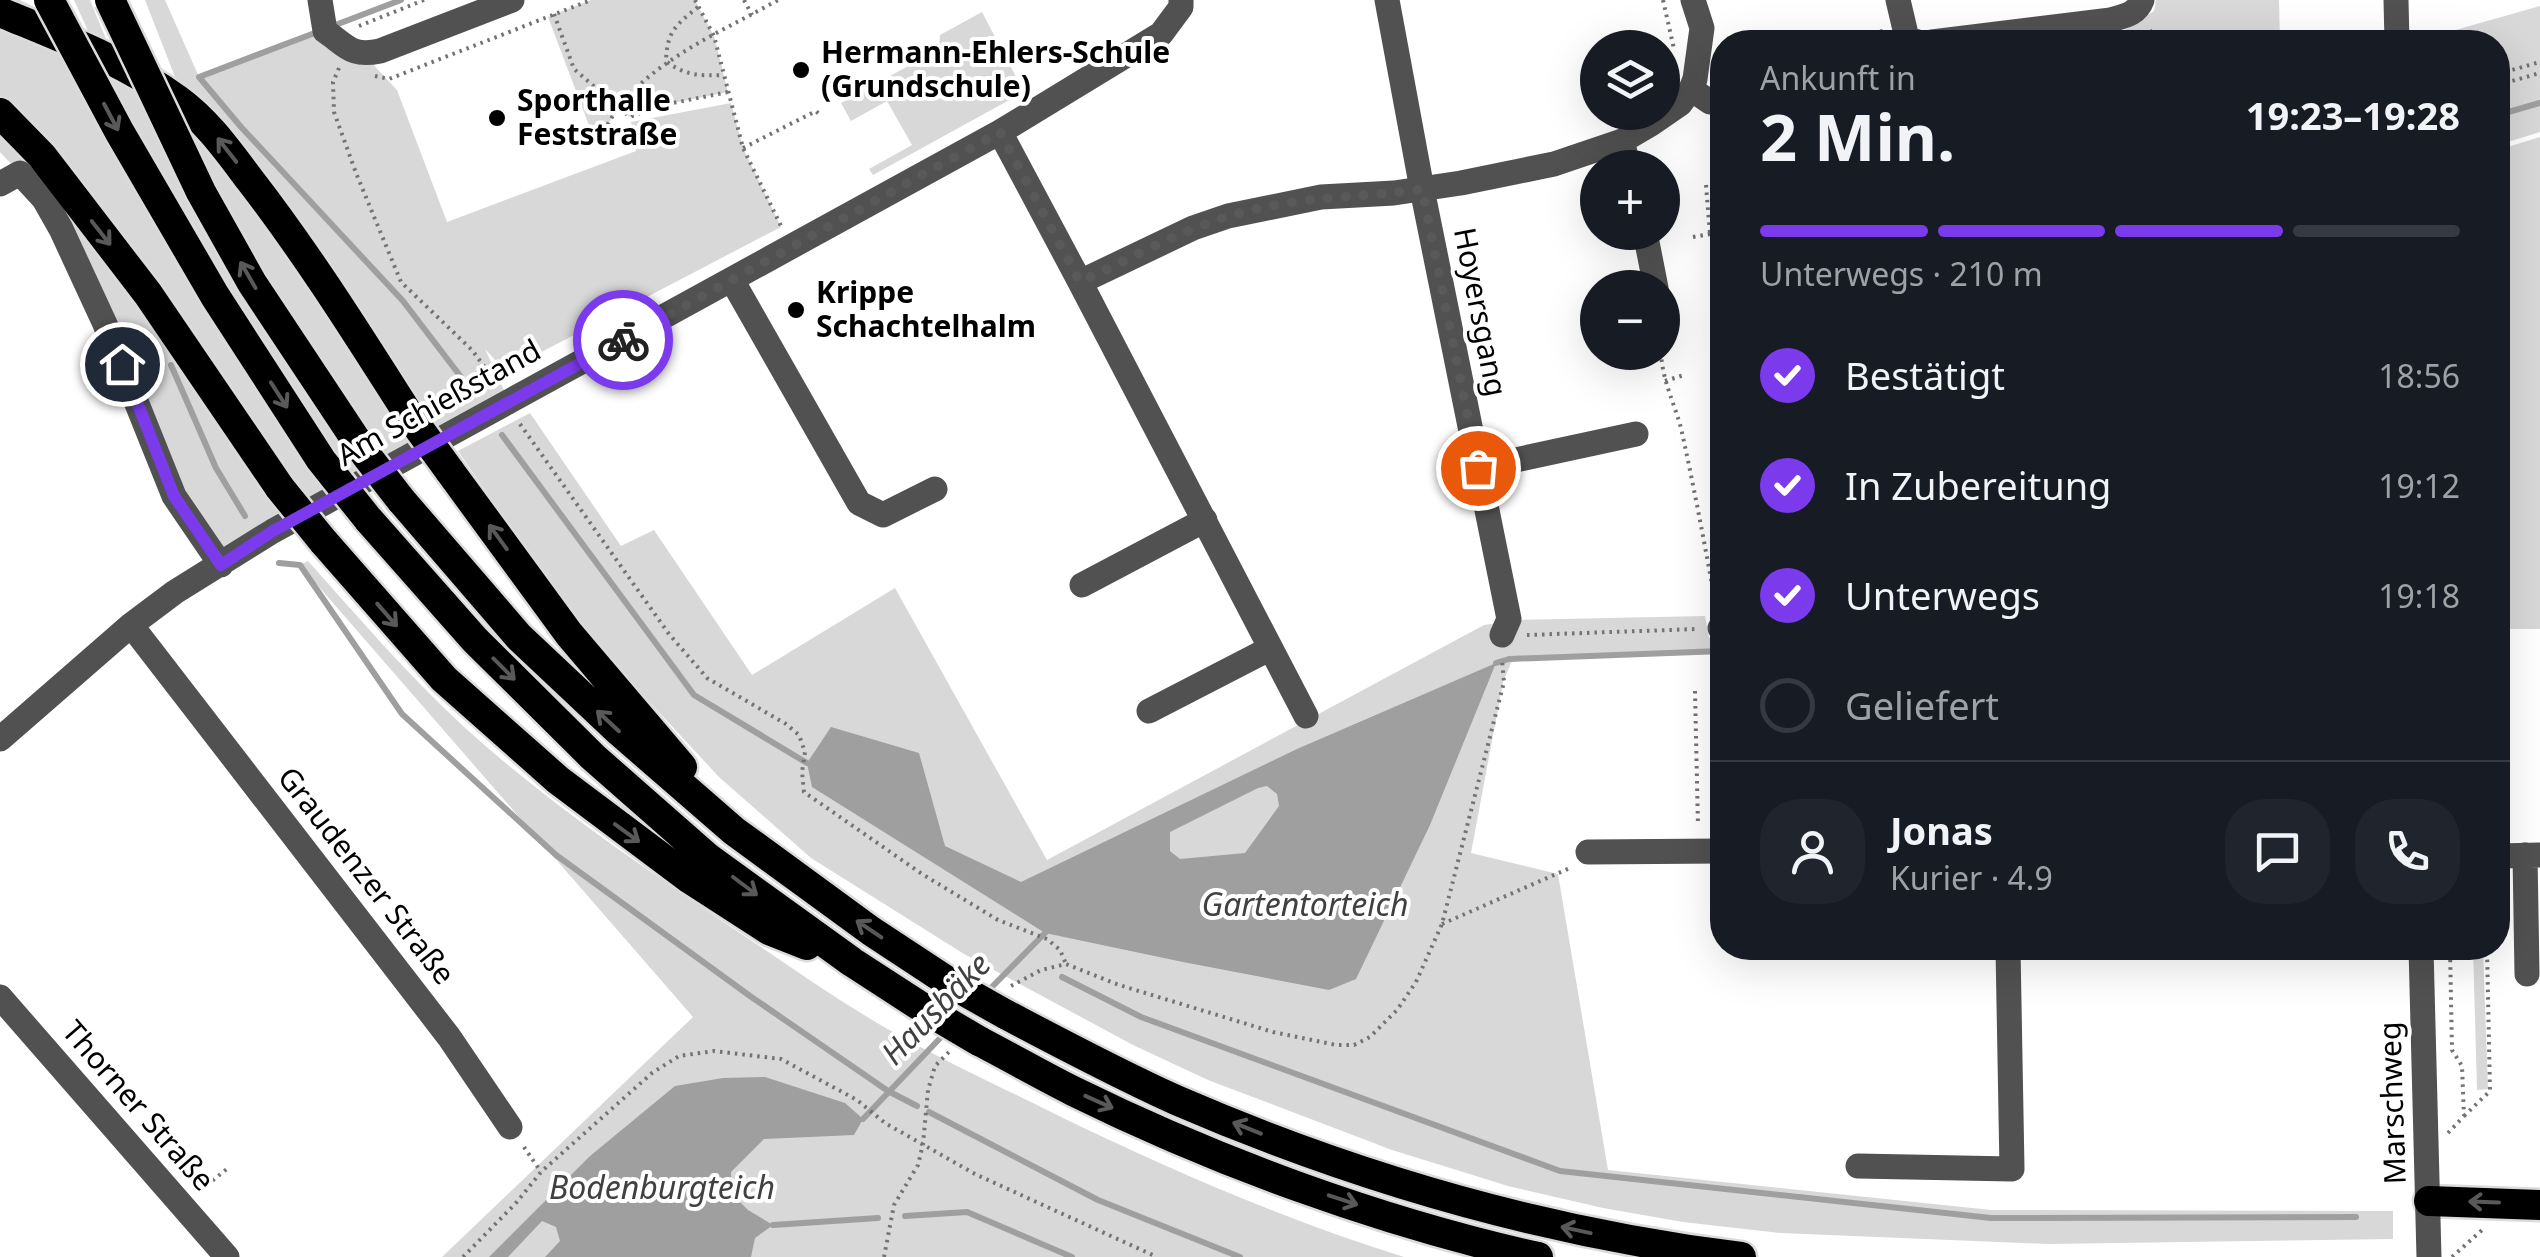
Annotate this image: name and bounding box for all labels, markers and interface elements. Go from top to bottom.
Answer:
map controls [1580,30,1680,370]
button: layers [1580,30,1680,130]
place label: Hermann-Ehlers-Schule (Grundschule) [821,31,1170,106]
text: Ankunft in [1760,56,1916,99]
marker: Hermann-Ehlers-Schule (Grundschule) [790,59,812,81]
place label: Sporthalle Feststraße [517,79,677,154]
text: 19:23–19:28 [2246,89,2460,141]
text: 2 Min. [1760,92,1955,180]
one-way arrow [102,102,122,132]
marker: Sporthalle Feststraße [486,107,508,129]
one-way arrow [217,137,238,164]
button: + [1580,150,1680,250]
one-way arrow [90,219,111,246]
street label: Hoyersgang [1445,224,1518,400]
text: Unterwegs · 210 m [1760,252,2043,295]
one-way arrow [238,261,258,290]
button: − [1580,270,1680,370]
place label: Krippe Schachtelhalm [816,271,1036,346]
courier [573,290,673,390]
marker: Krippe Schachtelhalm [785,299,807,321]
icon: bike [596,313,651,368]
pin [80,322,165,407]
street label: Am Schießstand [329,329,548,475]
icon: home [95,337,150,392]
icon: check [1760,348,1815,403]
text: Bestätigt [1845,349,2005,401]
text: 18:56 [2378,354,2460,397]
one-way arrow [269,381,290,409]
pin [1436,426,1521,511]
icon: bag [1451,441,1506,496]
icon: check [1760,458,1815,513]
text: In Zubereitung [1845,459,2112,511]
text: 19:12 [2378,464,2460,507]
one-way arrow [488,524,509,551]
icon: check [1760,568,1815,623]
text: Unterwegs [1845,569,2040,621]
text: 19:18 [2378,574,2460,617]
one-way arrow [376,601,398,627]
one-way arrow [491,656,516,681]
text: Geliefert [1845,679,1999,731]
one-way arrow [597,709,621,733]
street label: Graudenzer Straße [269,758,465,992]
button: person [1760,799,1865,904]
button: chat [2225,799,2330,904]
button: phone [2355,799,2460,904]
text: Jonas [1890,804,1993,856]
one-way arrow [613,822,640,843]
text: Kurier · 4.9 [1890,856,2053,899]
one-way arrow [731,875,758,896]
water label: Gartentorteich [1202,882,1408,925]
one-way arrow [855,919,883,940]
water label: Hausbäke [871,943,999,1073]
street label: Thorner Straße [54,1011,225,1199]
street label: Marschweg [2368,1021,2415,1185]
one-way arrow [1083,1094,1113,1113]
one-way arrow [1232,1118,1262,1136]
water label: Bodenburgteich [549,1165,775,1208]
one-way arrow [2469,1192,2501,1211]
one-way arrow [1326,1193,1358,1211]
one-way arrow [1561,1219,1593,1238]

